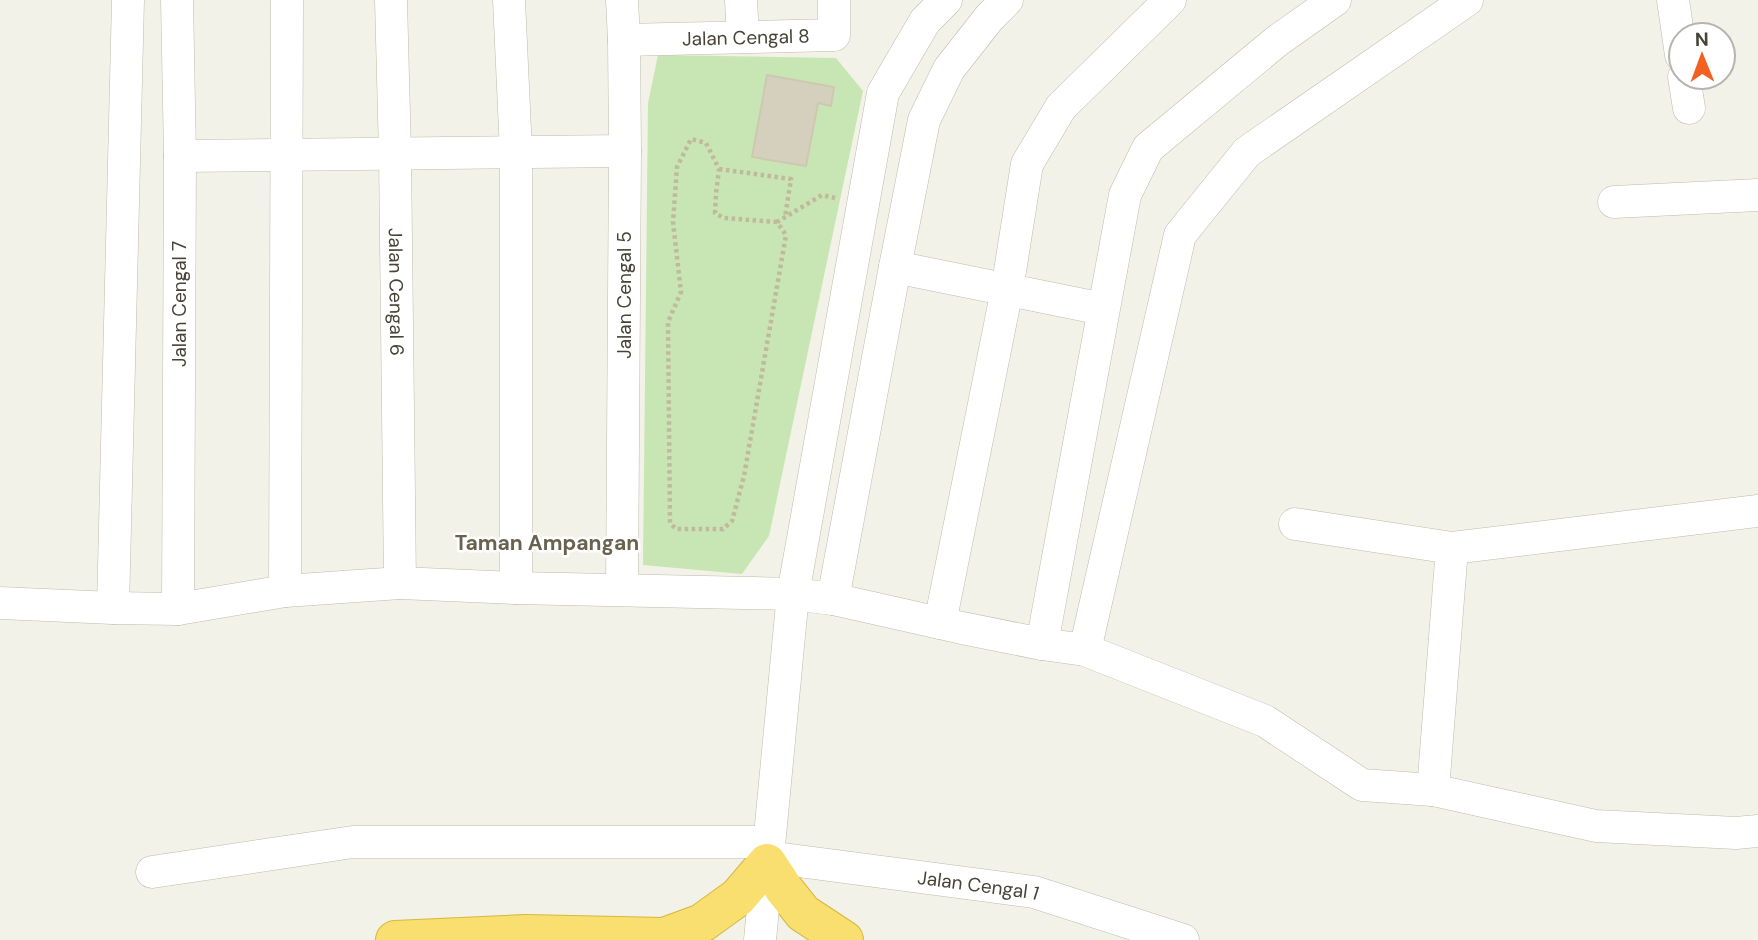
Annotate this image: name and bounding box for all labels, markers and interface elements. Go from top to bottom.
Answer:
north arrow [1667,21,1737,91]
street label: Jalan Cengal 8 [682,23,810,51]
text: N [1695,27,1709,52]
street label: Jalan Cengal 6 [383,228,410,356]
street label: Jalan Cengal 5 [612,231,637,359]
street label: Jalan Cengal 7 [167,241,192,367]
district label: Taman Ampangan [455,529,639,557]
street label: Jalan Cengal 1 [916,864,1042,905]

